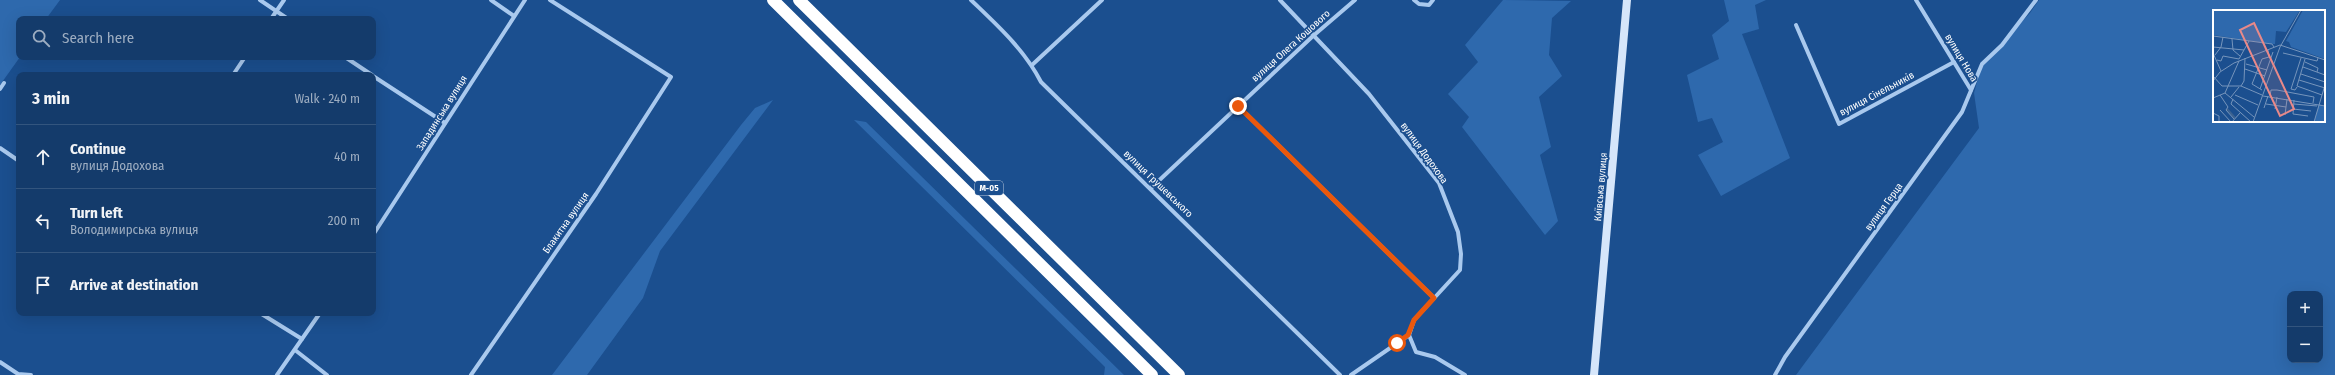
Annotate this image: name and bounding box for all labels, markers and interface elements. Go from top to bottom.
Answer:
street label: вулиця Олега Кошового [1249,8,1333,84]
inset map [2213,10,2325,122]
search box [16,16,376,60]
icon: search [30,27,52,49]
text: Search here [62,29,134,47]
street label: вулиця Нова [1942,32,1980,84]
street label: вулиця Сінельників [1837,68,1916,119]
street label: Западинська вулиця [414,73,470,153]
text: 3 min [32,88,70,109]
text: Walk · 240 m [294,91,360,106]
route end [1229,97,1247,115]
street label: вулиця Додохова [1398,120,1450,186]
text: Continue [70,140,126,158]
icon: ahead [32,146,54,168]
street label: вулиця Грушевського [1121,148,1195,220]
text: 40 m [334,149,360,164]
street label: Київська вулиця [1592,152,1610,222]
text: вулиця Додохова [70,158,164,173]
road number: М-05 [975,181,1003,195]
street label: вулиця Герца [1863,181,1905,233]
street label: Блакитна вулиця [540,190,592,256]
text: Turn left [70,204,123,222]
icon: left [32,210,54,232]
text: 200 m [328,213,360,228]
text: Володимирська вулиця [70,222,198,237]
icon: arrive [32,274,54,296]
text: Arrive at destination [70,276,198,294]
map controls [2287,291,2323,363]
button: + [2287,291,2323,327]
button: − [2287,327,2323,363]
route start [1388,334,1406,352]

